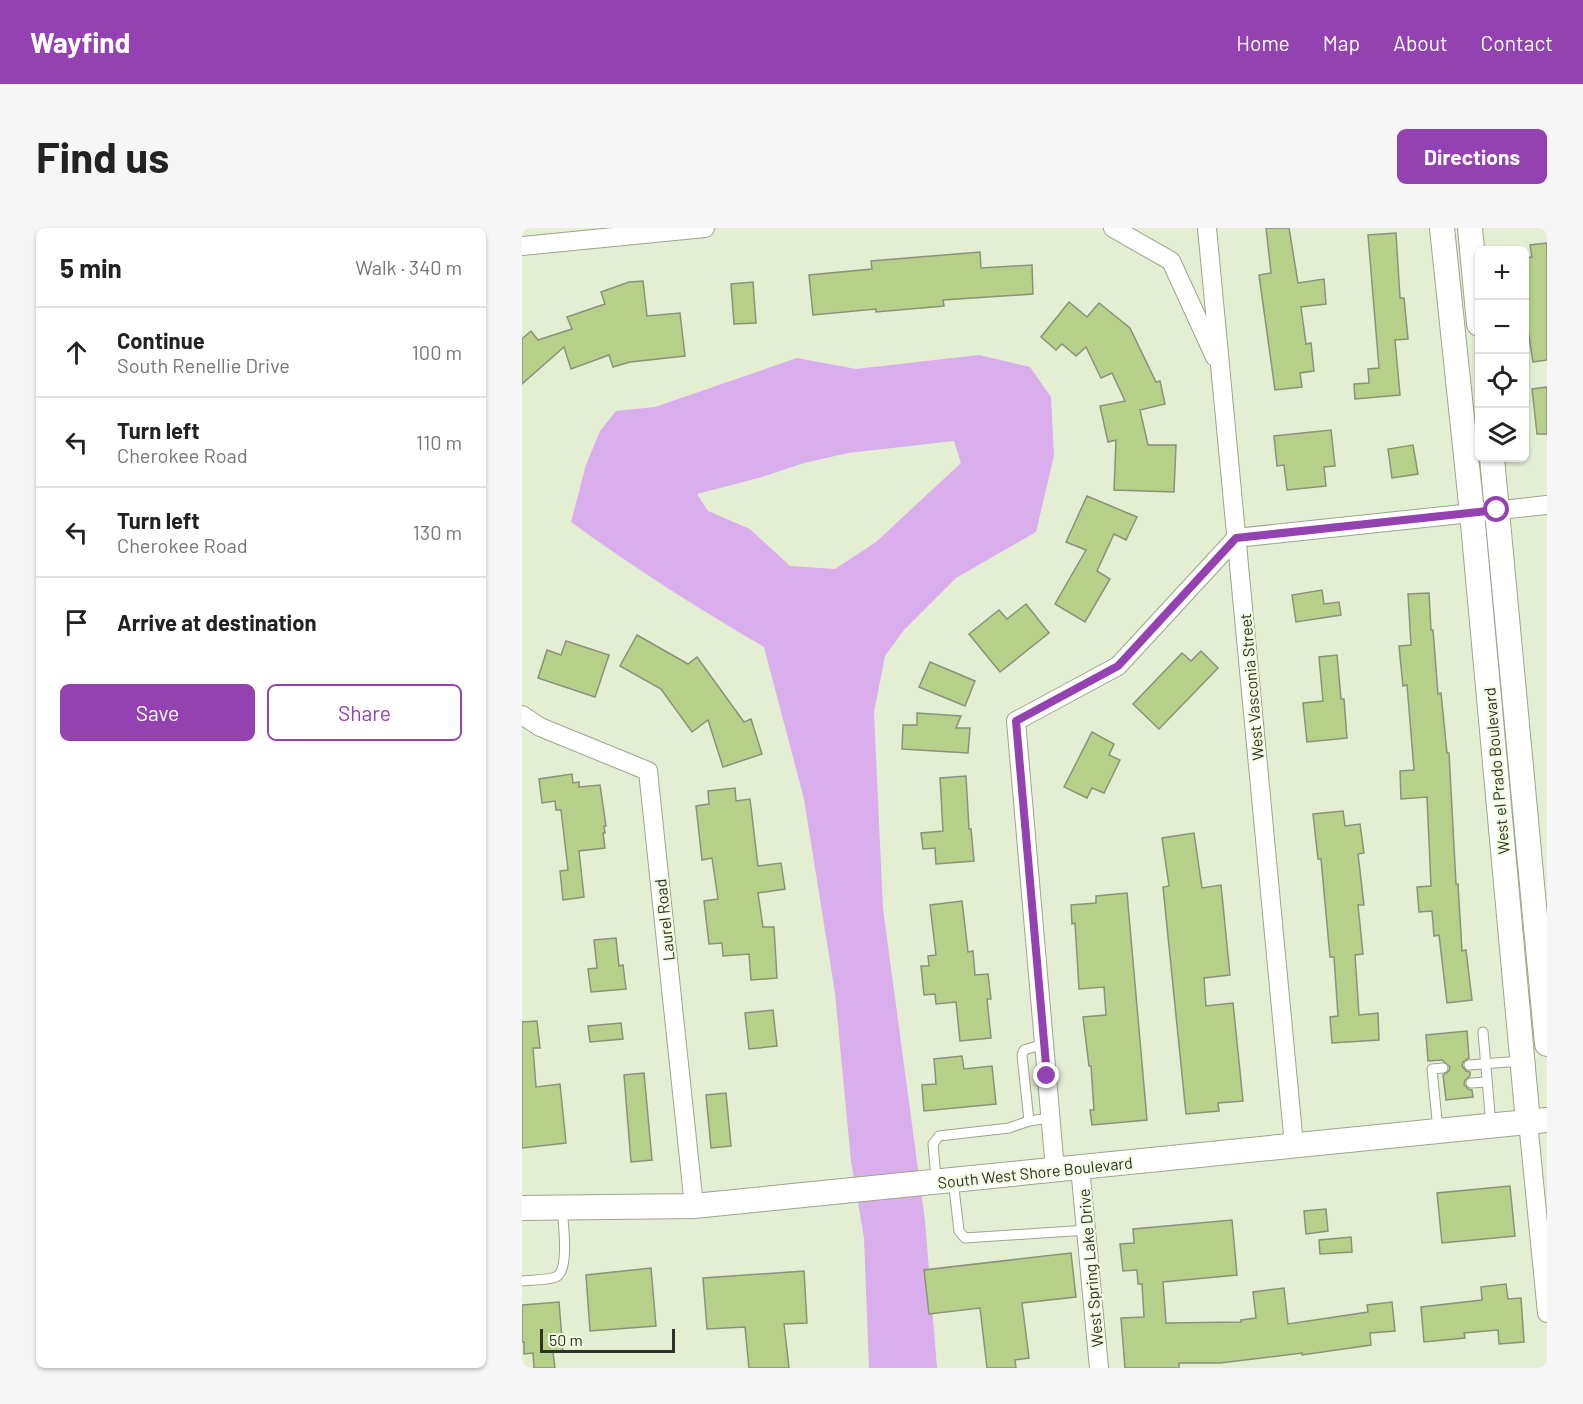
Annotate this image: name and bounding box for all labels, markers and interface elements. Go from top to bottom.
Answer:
text: Wayfind [30,25,130,59]
text: Home [1236,30,1290,55]
text: Map [1323,30,1360,55]
text: About [1393,30,1448,55]
text: Contact [1481,30,1553,55]
button: Directions [1397,129,1547,184]
text: Find us [36,131,169,181]
map controls [1475,246,1529,462]
button: + [1475,246,1529,300]
text: 5 min [60,252,122,283]
text: Walk · 340 m [355,255,462,279]
button: − [1475,300,1529,354]
text: Continue [117,327,205,353]
icon: ahead [60,336,93,369]
text: 100 m [412,340,462,364]
text: South Renellie Drive [117,353,290,377]
button: locate [1475,354,1529,408]
button: layers [1475,408,1529,462]
text: Turn left [117,417,200,443]
icon: left [60,426,93,459]
text: 110 m [416,430,462,454]
text: Cherokee Road [117,443,248,467]
route start [1483,496,1509,522]
text: Turn left [117,507,200,533]
icon: left [60,516,93,549]
text: 130 m [413,520,462,544]
text: Cherokee Road [117,533,248,557]
icon: arrive [60,606,93,639]
text: Arrive at destination [117,609,316,635]
street label: West Vasconia Street [1235,613,1267,761]
button: Save [60,684,255,741]
button: Share [267,684,462,741]
street label: West el Prado Boulevard [1479,687,1513,855]
street label: Laurel Road [650,878,678,962]
route end [1033,1062,1059,1088]
street label: South West Shore Boulevard [936,1152,1134,1192]
street label: West Spring Lake Drive [1074,1188,1106,1348]
scale bar [540,1326,675,1354]
text: 50 m [549,1330,583,1349]

